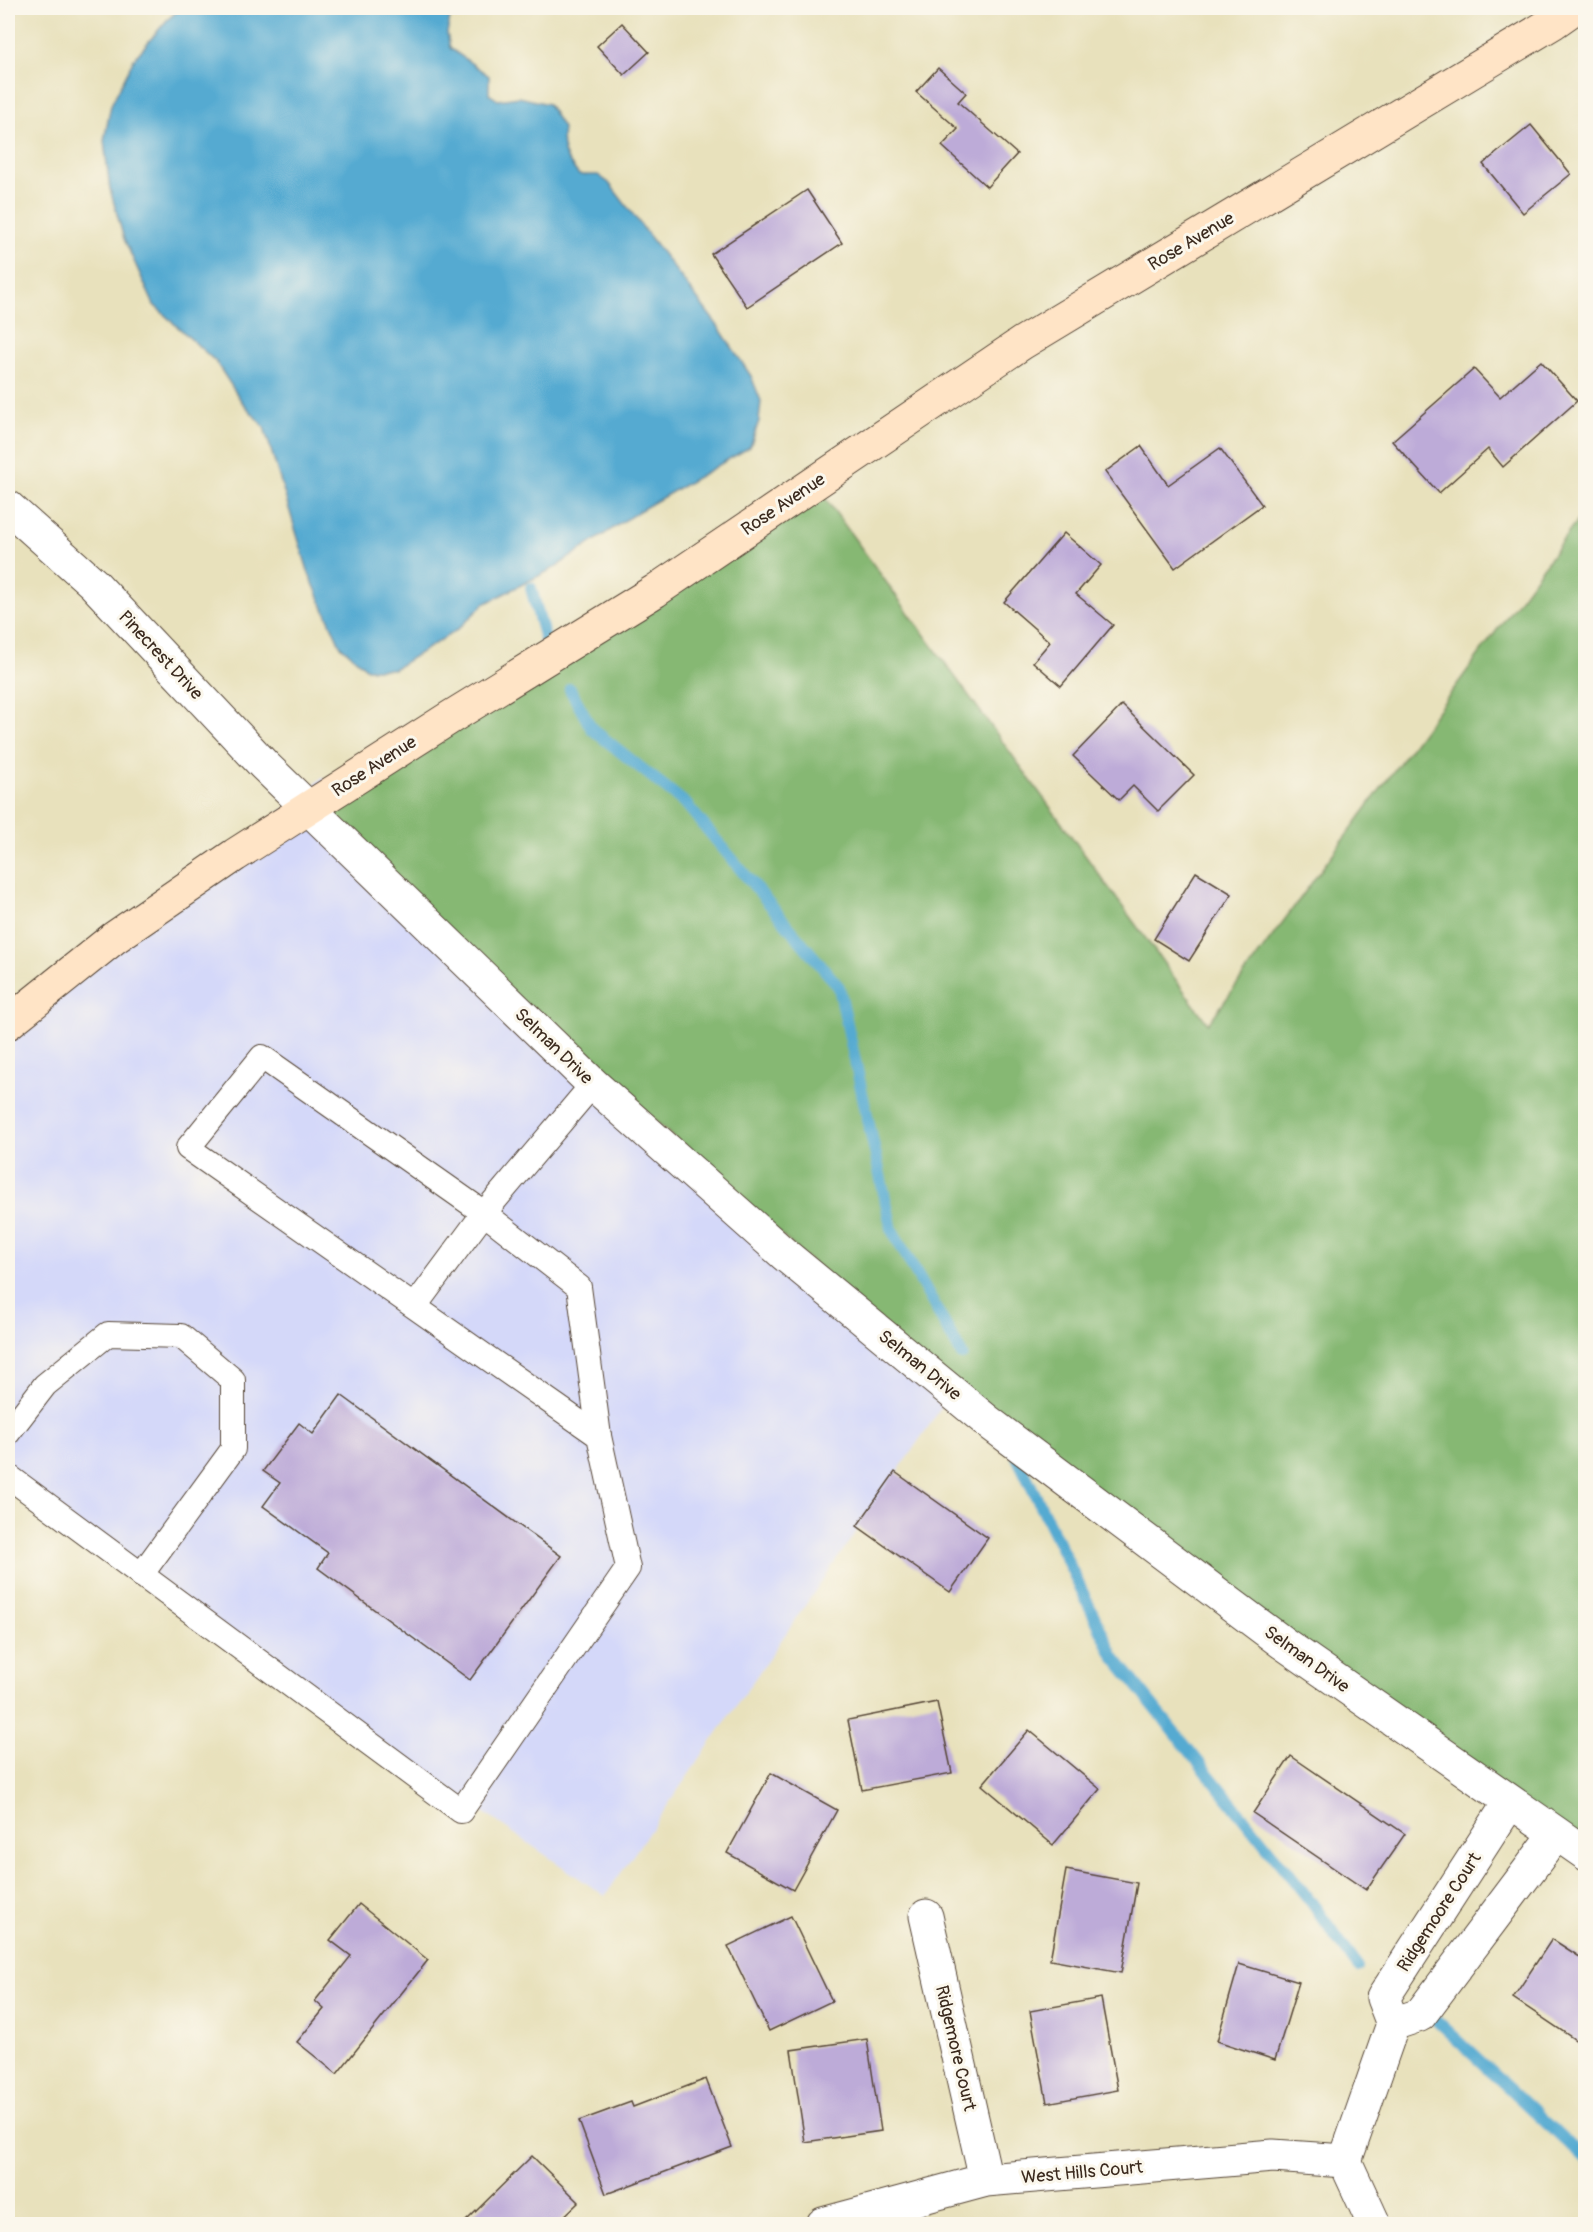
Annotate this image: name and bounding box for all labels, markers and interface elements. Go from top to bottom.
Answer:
street label: Rose Avenue [1144,207,1239,276]
street label: Rose Avenue [737,468,830,541]
street label: Pinecrest Drive [113,606,208,705]
street label: Rose Avenue [328,730,421,802]
street label: Selman Drive [510,1003,598,1089]
street label: Selman Drive [874,1325,966,1406]
street label: Selman Drive [1259,1621,1354,1698]
street label: Ridgemoore Court [1392,1848,1487,1976]
street label: Ridgemore Court [930,1983,981,2114]
street label: West Hills Court [1020,2156,1145,2189]

